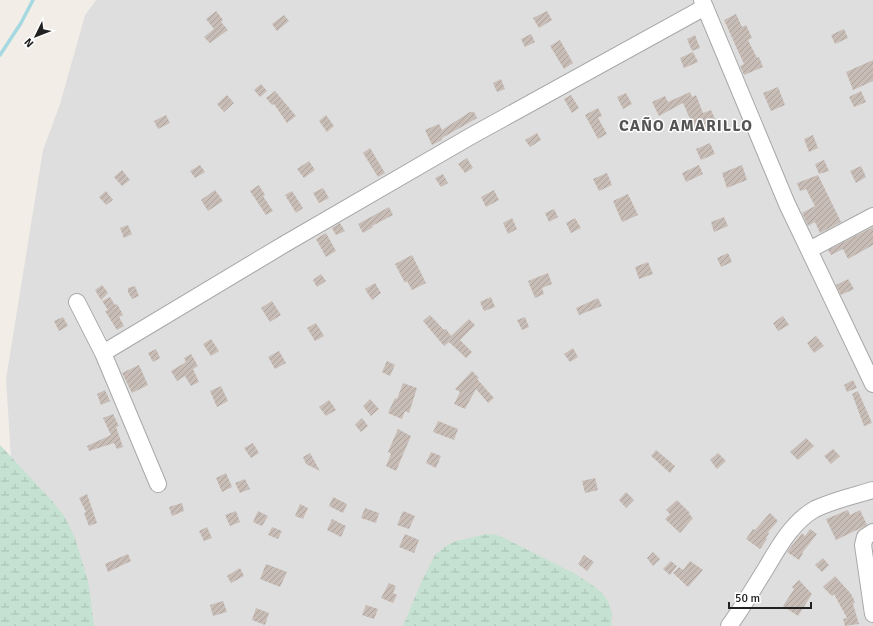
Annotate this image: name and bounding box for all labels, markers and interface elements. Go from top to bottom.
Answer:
north arrow [16,16,56,56]
text: N [22,35,36,50]
district label: CAÑO AMARILLO [619,116,753,136]
scale bar [729,584,811,610]
text: 50 m [735,591,760,606]

